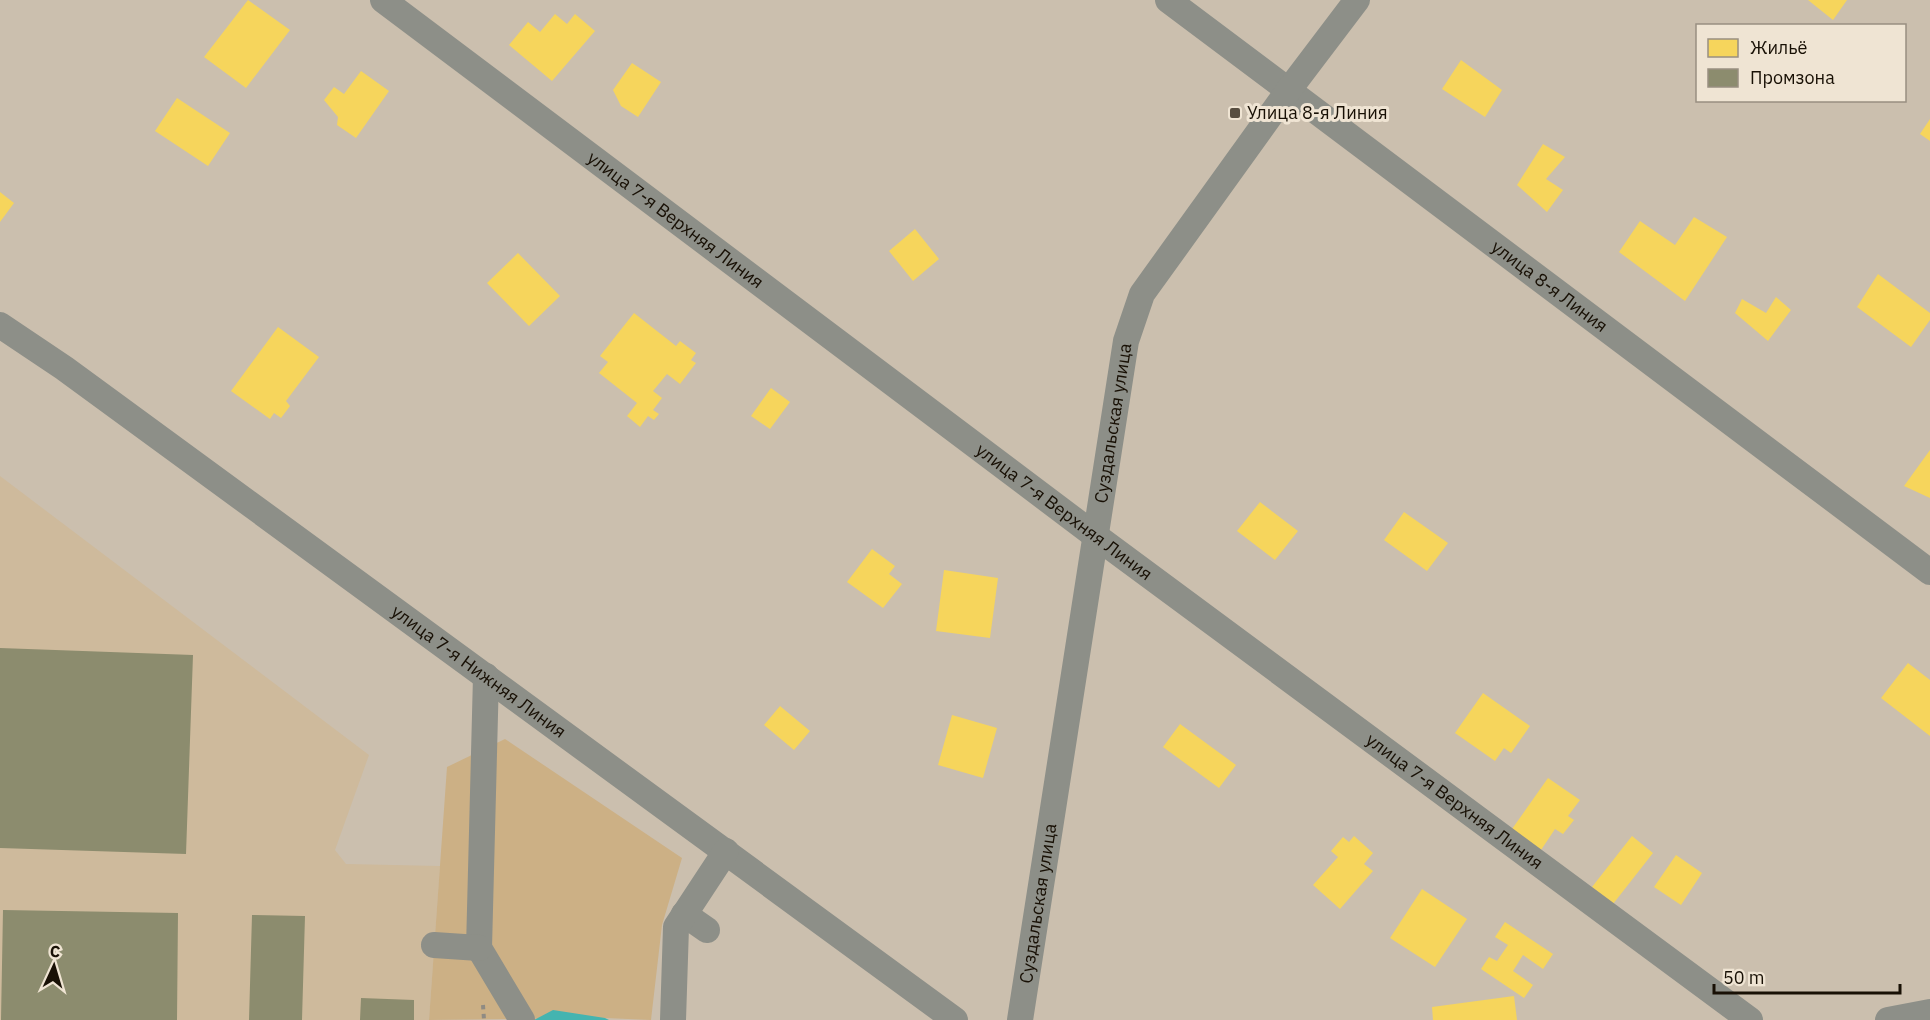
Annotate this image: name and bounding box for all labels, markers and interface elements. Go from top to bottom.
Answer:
legend [1696,24,1906,102]
text: Жильё [1750,36,1808,59]
text: Промзона [1750,66,1835,89]
place label: Улица 8-я Линия [1247,101,1388,124]
marker: Улица 8-я Линия [1228,106,1242,120]
street label: улица 7-я Верхняя Линия [583,146,769,293]
street label: улица 8-я Линия [1487,235,1613,337]
street label: Суздальская улица [1089,341,1137,505]
street label: улица 7-я Верхняя Линия [971,438,1157,585]
street label: улица 7-я Нижняя Линия [387,599,571,743]
street label: улица 7-я Верхняя Линия [1362,728,1548,874]
street label: Суздальская улица [1014,821,1062,985]
north arrow [24,936,84,996]
text: С [49,941,61,961]
scale bar [1714,957,1900,995]
text: 50 m [1723,966,1765,989]

